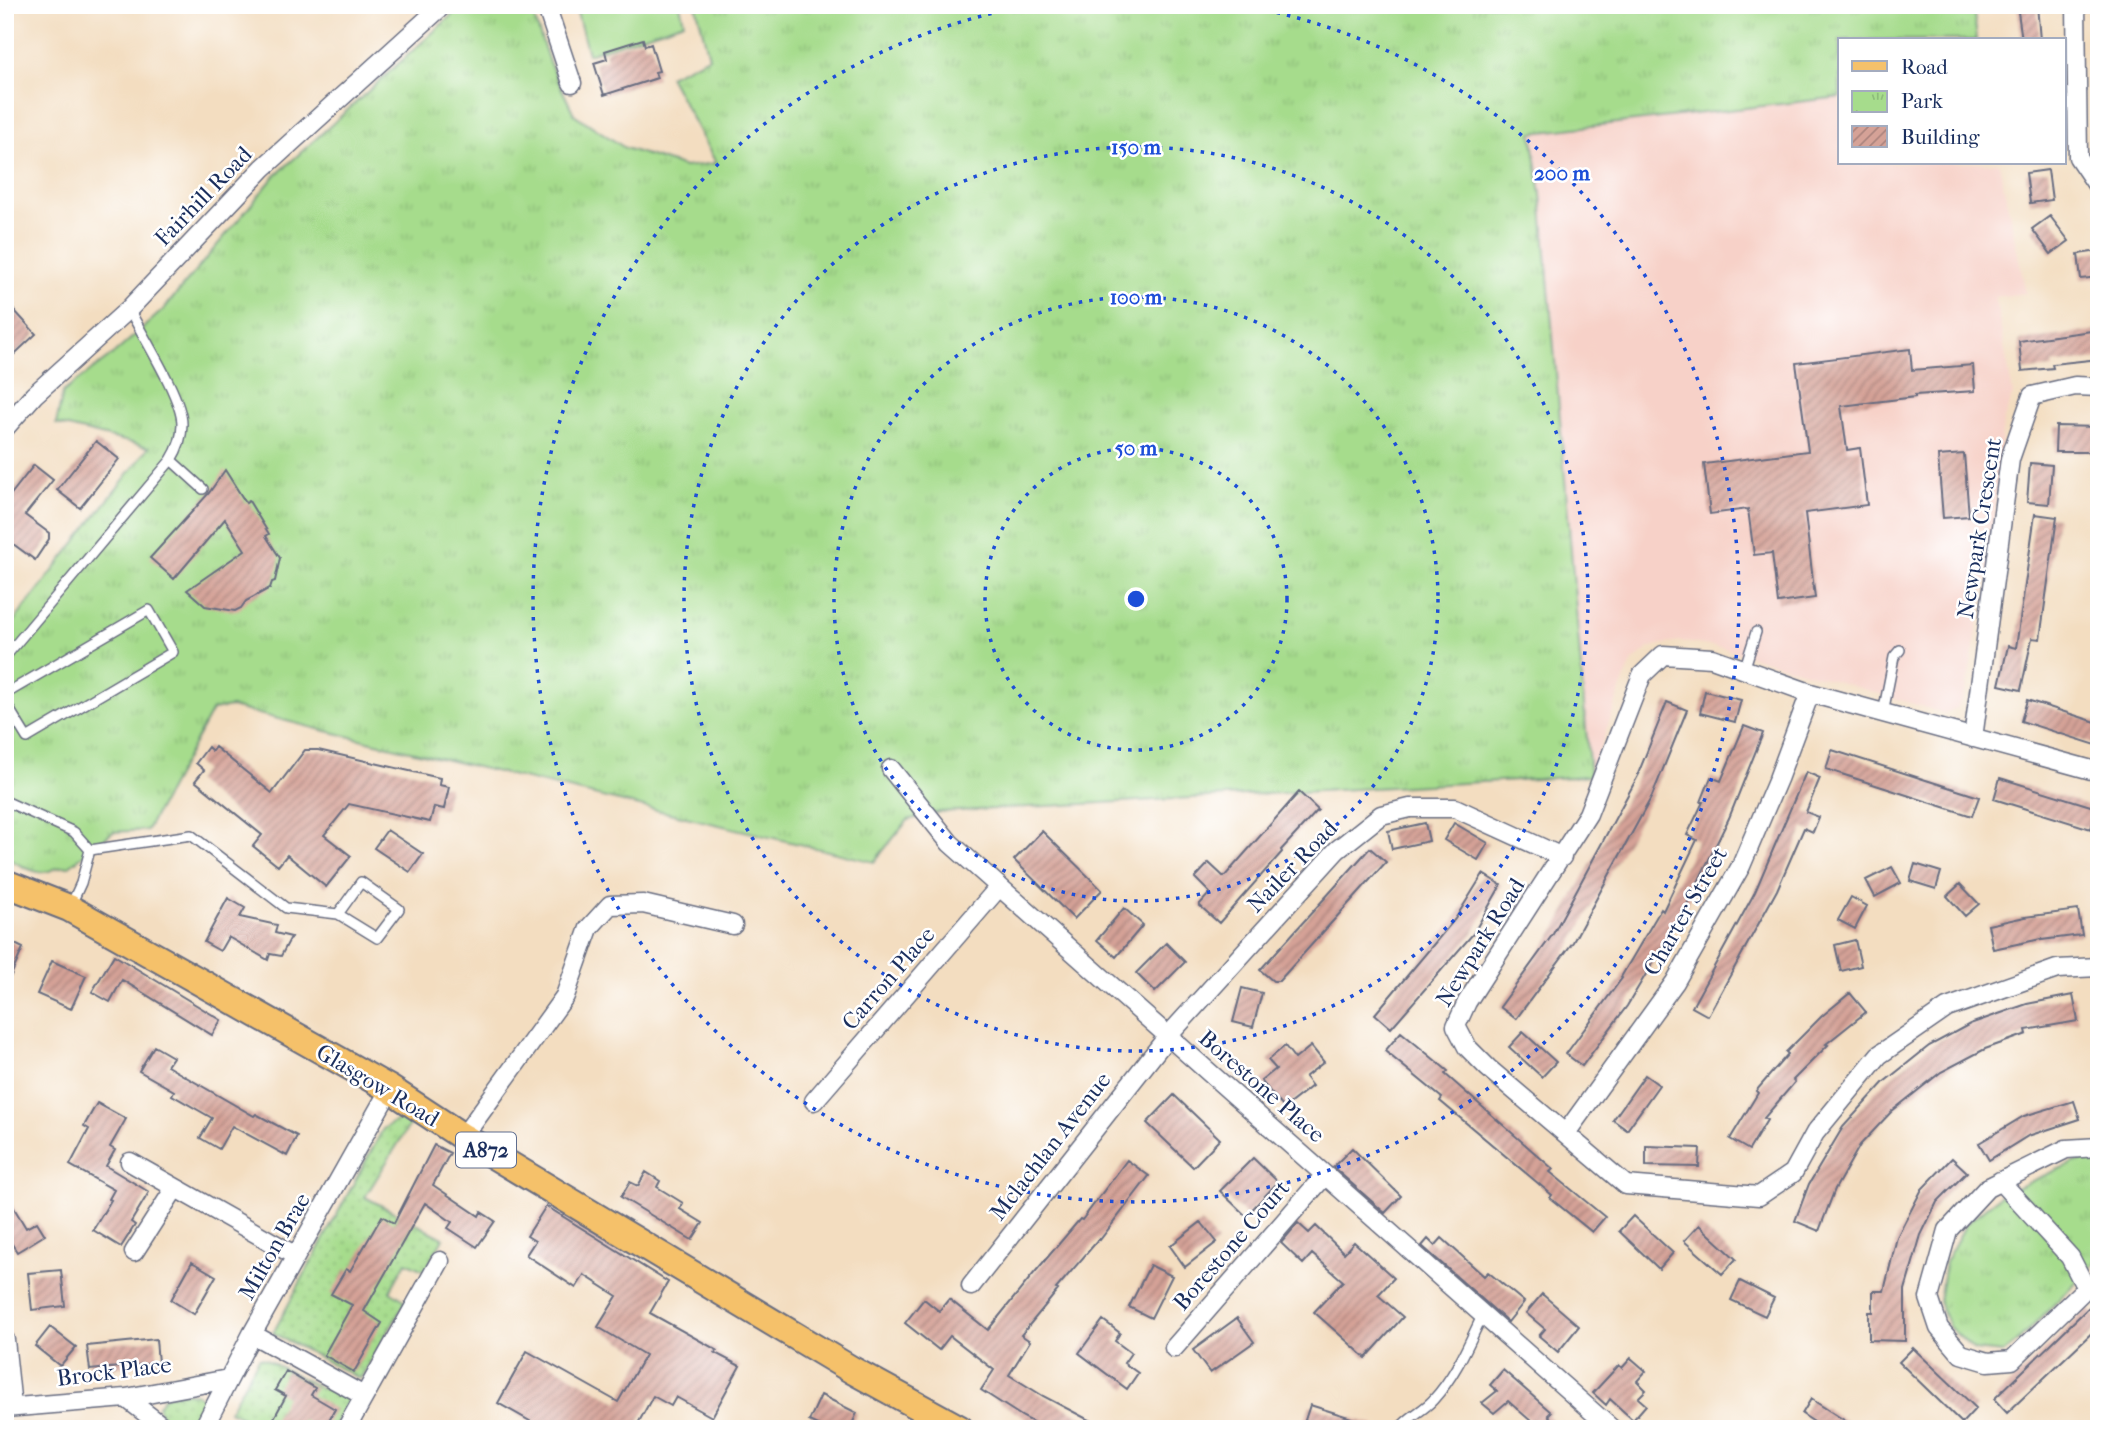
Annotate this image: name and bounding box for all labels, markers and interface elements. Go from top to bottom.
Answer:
legend [1838,38,2066,164]
text: Road [1901,55,1948,79]
text: Park [1901,89,1943,113]
text: Building [1901,125,1980,149]
text: 150 m [1111,135,1162,159]
street label: Fairhill Road [149,141,258,252]
text: 200 m [1534,161,1591,185]
text: 100 m [1110,285,1163,309]
text: 50 m [1115,436,1158,460]
street label: Newpark Crescent [1952,436,2007,620]
centre of rings [1124,587,1148,611]
street label: Nailer Road [1242,814,1343,918]
street label: Charter Street [1638,842,1733,980]
street label: Newpark Road [1430,873,1531,1011]
street label: Carron Place [836,921,940,1035]
street label: Borestone Place [1193,1024,1330,1148]
street label: Glasgow Road [311,1038,444,1133]
street label: Mclachlan Avenue [984,1067,1117,1226]
road number: A872 [456,1132,516,1168]
street label: Borestone Court [1168,1175,1295,1316]
street label: Milton Brae [233,1188,316,1304]
street label: Brock Place [55,1351,173,1392]

